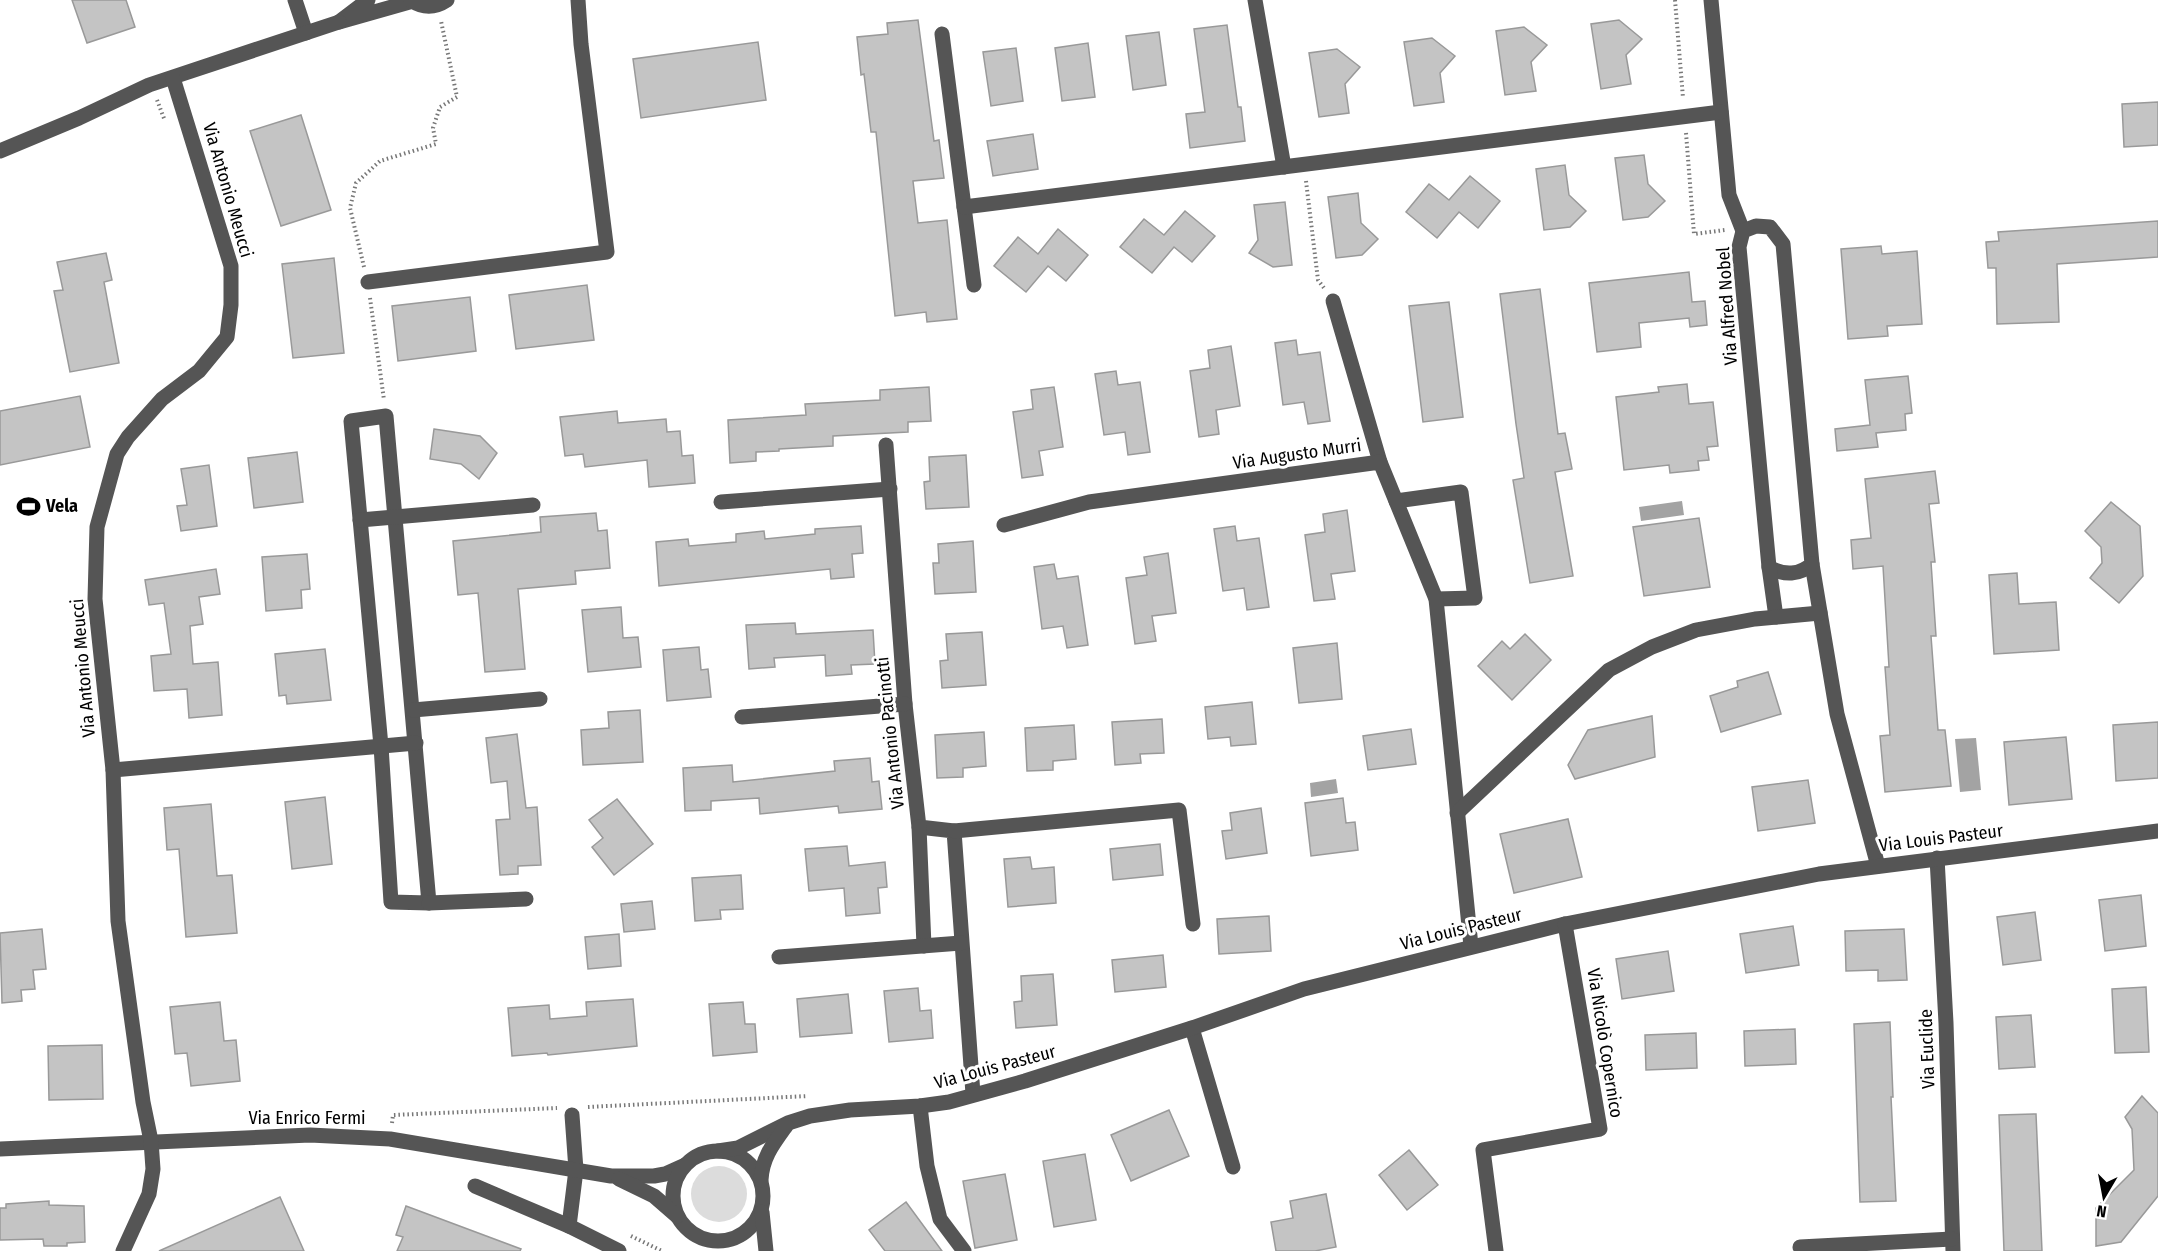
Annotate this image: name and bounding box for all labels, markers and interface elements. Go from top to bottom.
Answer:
street label: Via Antonio Meucci [198,120,258,260]
street label: Via Alfred Nobel [1712,246,1742,366]
street label: Via Augusto Murri [1231,434,1363,474]
sports icon: Vela [15,493,41,519]
place label: Vela [45,495,78,517]
street label: Via Antonio Meucci [66,598,100,738]
street label: Via Antonio Pacinotti [871,656,909,810]
street label: Via Louis Pasteur [1878,819,2005,857]
street label: Via Louis Pasteur [1398,903,1525,955]
street label: Via Nicolò Copernico [1582,967,1628,1119]
street label: Via Euclide [1915,1009,1939,1089]
street label: Via Louis Pasteur [932,1040,1059,1094]
street label: Via Enrico Fermi [248,1107,366,1129]
north arrow [2074,1167,2134,1227]
text: N [2095,1201,2108,1221]

